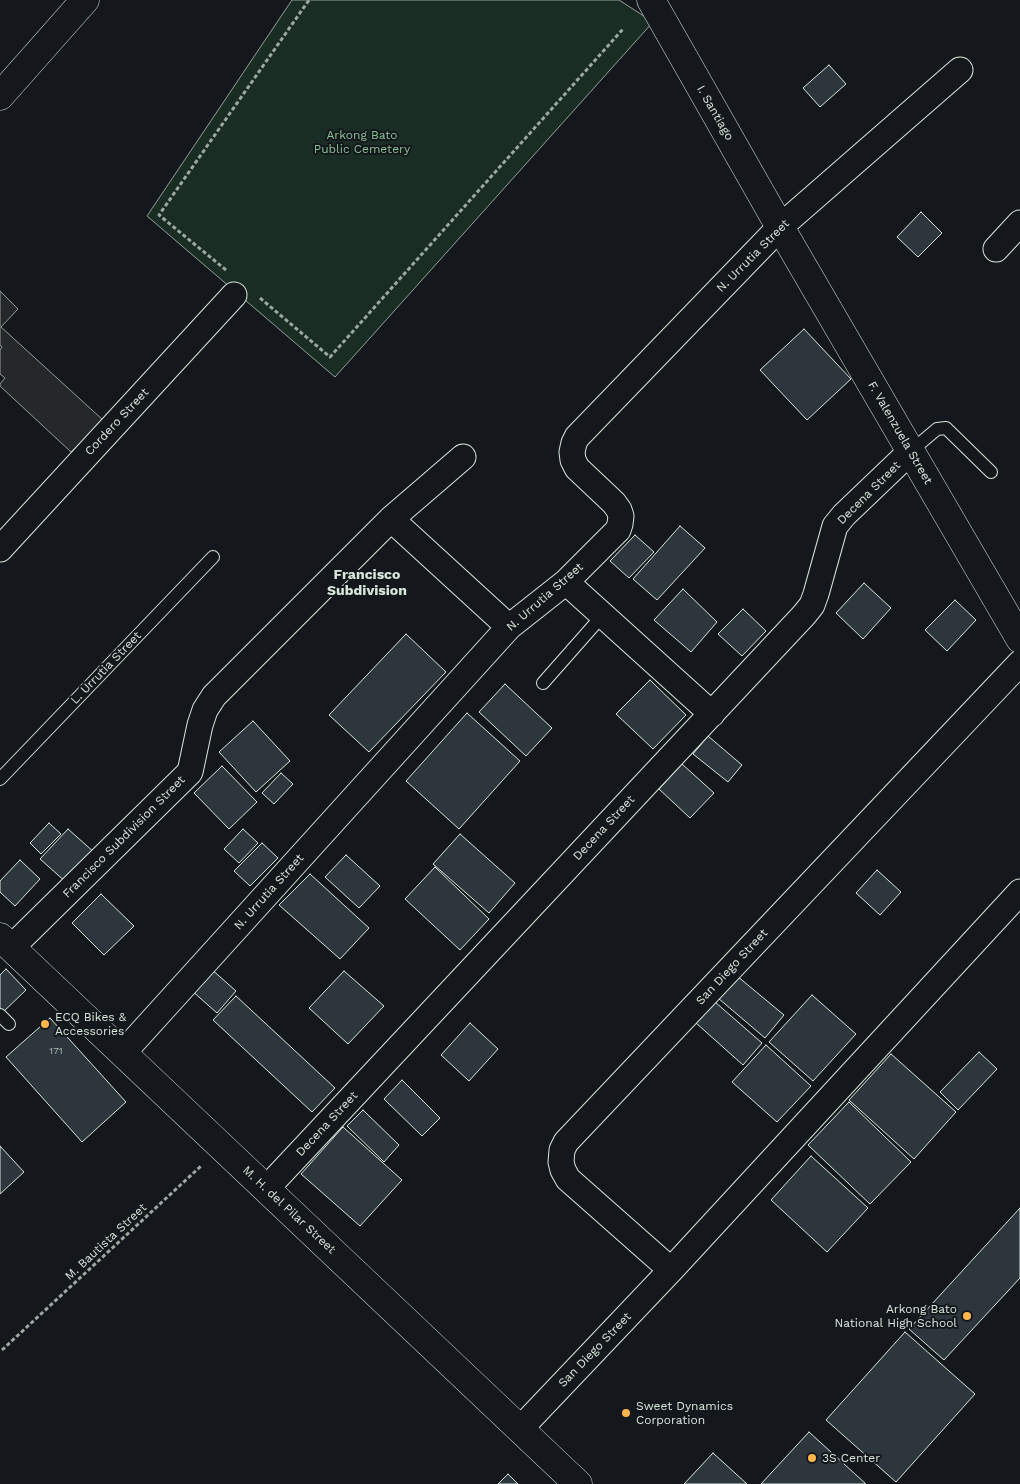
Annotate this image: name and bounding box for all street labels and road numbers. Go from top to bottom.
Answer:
street label: I. Santiago [693,83,737,143]
street label: N. Urrutia Street [714,217,792,295]
street label: F. Valenzuela Street [865,379,935,487]
street label: Cordero Street [82,385,152,459]
street label: Decena Street [834,458,904,528]
street label: N. Urrutia Street [504,560,586,634]
street label: L. Urrutia Street [68,629,144,707]
street label: Francisco Subdivision Street [60,773,188,901]
street label: Decena Street [570,793,638,863]
street label: N. Urrutia Street [231,851,307,933]
street label: San Diego Street [693,926,771,1008]
street label: Decena Street [293,1089,361,1159]
street label: M. H. del Pilar Street [240,1163,338,1257]
street label: M. Bautista Street [62,1201,150,1283]
street label: San Diego Street [556,1310,634,1390]

